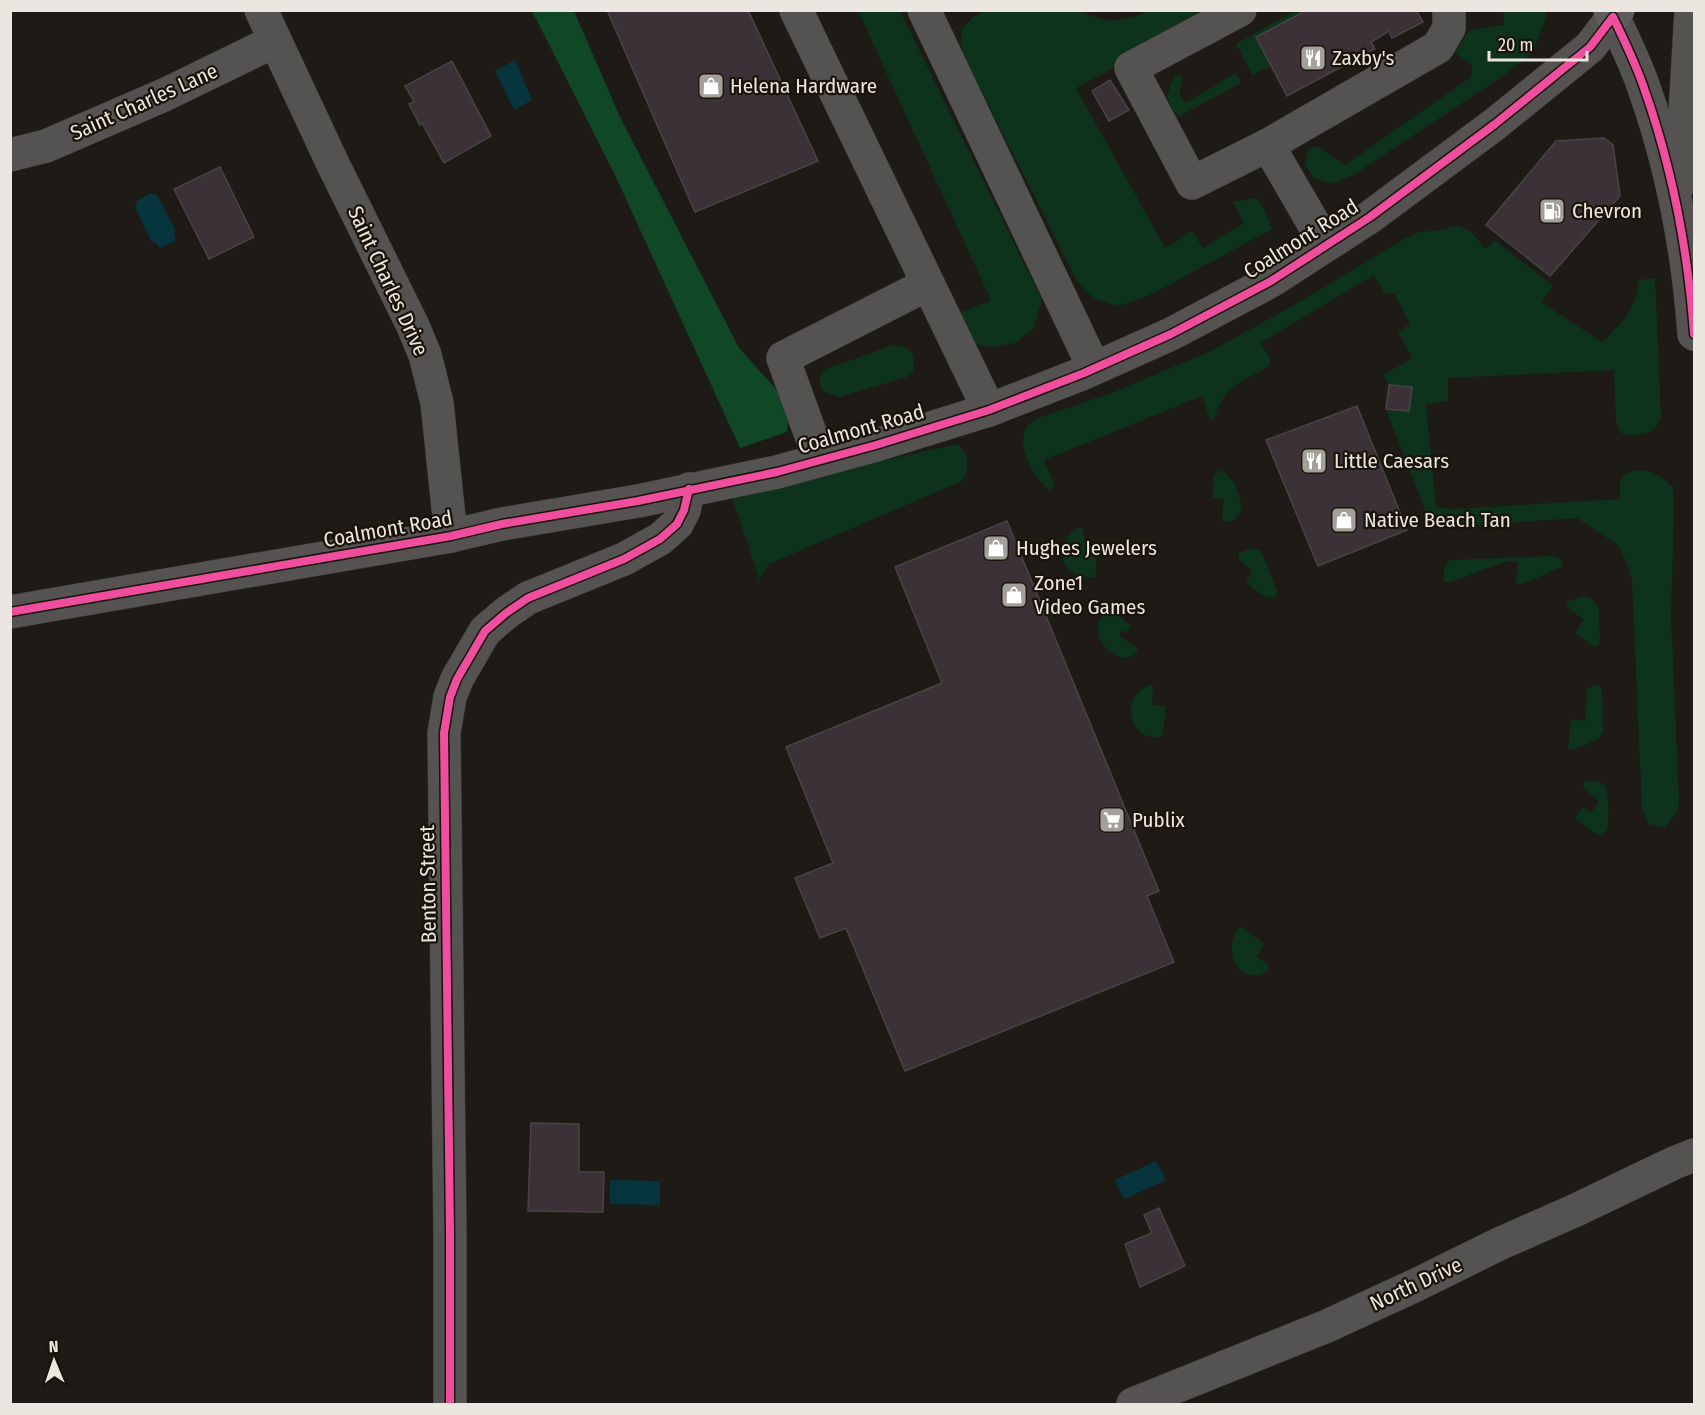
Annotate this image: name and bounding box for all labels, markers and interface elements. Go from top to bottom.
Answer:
scale bar [1489,24,1586,62]
text: 20 m [1498,34,1533,56]
restaurant icon: Zaxby's [1298,43,1328,73]
place label: Zaxby's [1332,45,1395,71]
street label: Saint Charles Lane [66,58,222,146]
shop icon: Helena Hardware [696,71,726,101]
place label: Helena Hardware [730,73,877,99]
street label: Coalmont Road [1239,193,1363,285]
fuel station icon: Chevron [1537,196,1567,226]
place label: Chevron [1572,198,1642,224]
street label: Saint Charles Drive [342,202,434,360]
street label: Coalmont Road [795,399,927,459]
restaurant icon: Little Caesars [1299,446,1329,476]
place label: Little Caesars [1334,448,1449,474]
street label: Coalmont Road [322,505,454,553]
shop icon: Native Beach Tan [1329,505,1359,535]
place label: Native Beach Tan [1364,507,1511,533]
shop icon: Hughes Jewelers [981,533,1011,563]
place label: Hughes Jewelers [1016,535,1157,561]
place label: Zone1 Video Games [1034,570,1145,620]
shop icon: Zone1 Video Games [999,580,1029,610]
supermarket icon: Publix [1097,805,1127,835]
place label: Publix [1132,807,1185,833]
street label: Benton Street [414,825,442,943]
street label: North Drive [1366,1251,1466,1317]
north arrow [24,1331,84,1391]
text: N [48,1337,59,1356]

